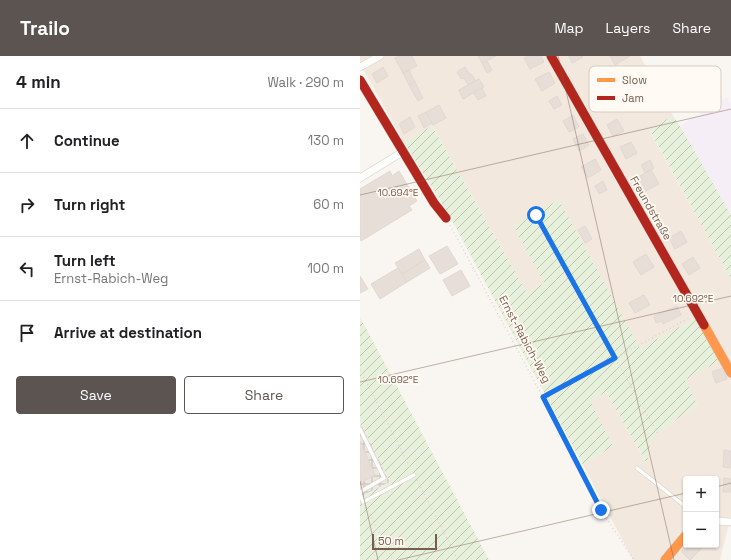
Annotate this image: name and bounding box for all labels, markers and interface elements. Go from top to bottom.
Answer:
text: Trailo [20,16,70,41]
text: Map [554,19,584,37]
text: Layers [606,19,650,37]
text: Share [672,19,711,37]
legend [589,66,721,112]
text: 4 min [16,71,61,93]
text: Slow [622,73,647,87]
text: Walk · 290 m [267,74,344,91]
text: Jam [622,91,644,105]
icon: ahead [16,130,38,152]
text: Continue [54,131,120,150]
text: 130 m [308,132,344,149]
street label: Freundstraße [627,174,675,242]
text: 10.694°E [378,186,419,199]
icon: right [16,194,38,216]
text: Turn right [54,195,125,214]
text: 60 m [313,196,344,213]
route start [527,206,545,224]
text: Turn left [54,251,116,270]
icon: left [16,258,38,280]
text: 100 m [307,260,344,277]
text: Ernst-Rabich-Weg [54,270,168,287]
text: 10.692°E [673,292,714,305]
street label: Ernst-Rabich-Weg [496,293,554,385]
icon: arrive [16,322,38,344]
text: Arrive at destination [54,323,202,342]
text: 10.692°E [378,373,419,386]
button: Save [16,376,176,414]
button: Share [184,376,344,414]
map controls [683,476,719,548]
button: + [683,476,719,512]
route end [592,501,610,519]
button: − [683,512,719,548]
scale bar [372,532,437,551]
text: 50 m [378,534,404,548]

